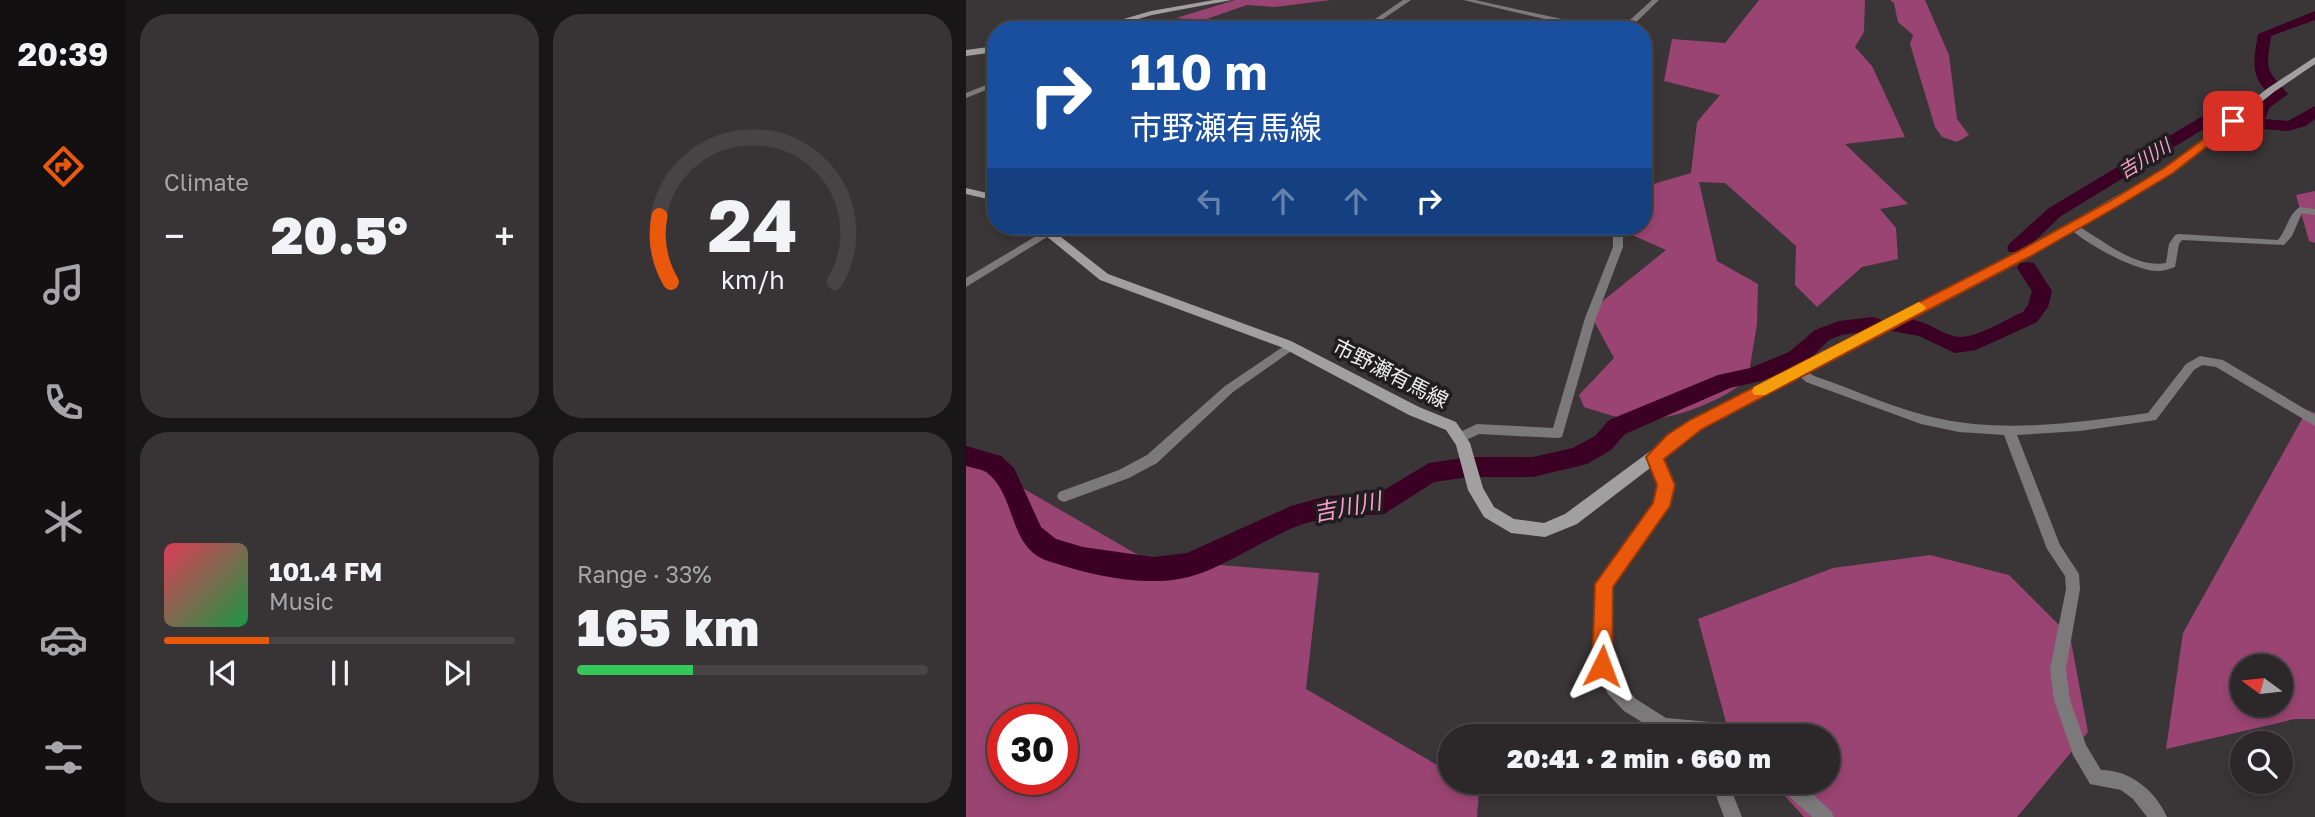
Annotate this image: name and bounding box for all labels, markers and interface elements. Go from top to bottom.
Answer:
text: 20:39 [18,35,108,73]
text: 110 m [1130,42,1267,101]
icon: right [1015,49,1106,140]
pin [2203,91,2263,151]
icon: arrive [2214,102,2252,140]
text: 市野瀬有馬線 [1130,108,1322,146]
water label: 吉川川 [2114,132,2176,183]
icon: directions [39,142,88,191]
text: Climate [164,168,249,196]
text: 24 [708,181,797,268]
icon: left [1191,182,1229,220]
icon: ahead [1264,182,1302,220]
icon: ahead [1337,182,1375,220]
icon: right [1410,182,1448,220]
text: 20.5° [271,203,408,265]
text: − [164,213,185,258]
text: + [494,213,515,258]
icon: music [39,260,88,309]
text: km/h [721,264,784,295]
street label: 市野瀬有馬線 [1329,333,1453,413]
icon: phone [39,378,88,427]
water label: 吉川川 [1310,485,1386,526]
icon: climate [39,497,88,546]
text: 101.4 FM [269,556,382,587]
text: Range · 33% [577,560,712,588]
text: Music [269,587,334,615]
text: 165 km [577,595,759,657]
icon: car [39,615,88,664]
position arrow [1565,629,1639,703]
icon: previous [204,654,242,692]
icon: pause [321,654,359,692]
icon: next [438,654,476,692]
north arrow [2230,654,2292,718]
map controls [2230,654,2293,794]
speed limit sign: 30 [987,704,1078,795]
button: search [2230,731,2293,794]
icon: filters [39,733,88,782]
text: 20:41 · 2 min · 660 m [1507,743,1771,774]

